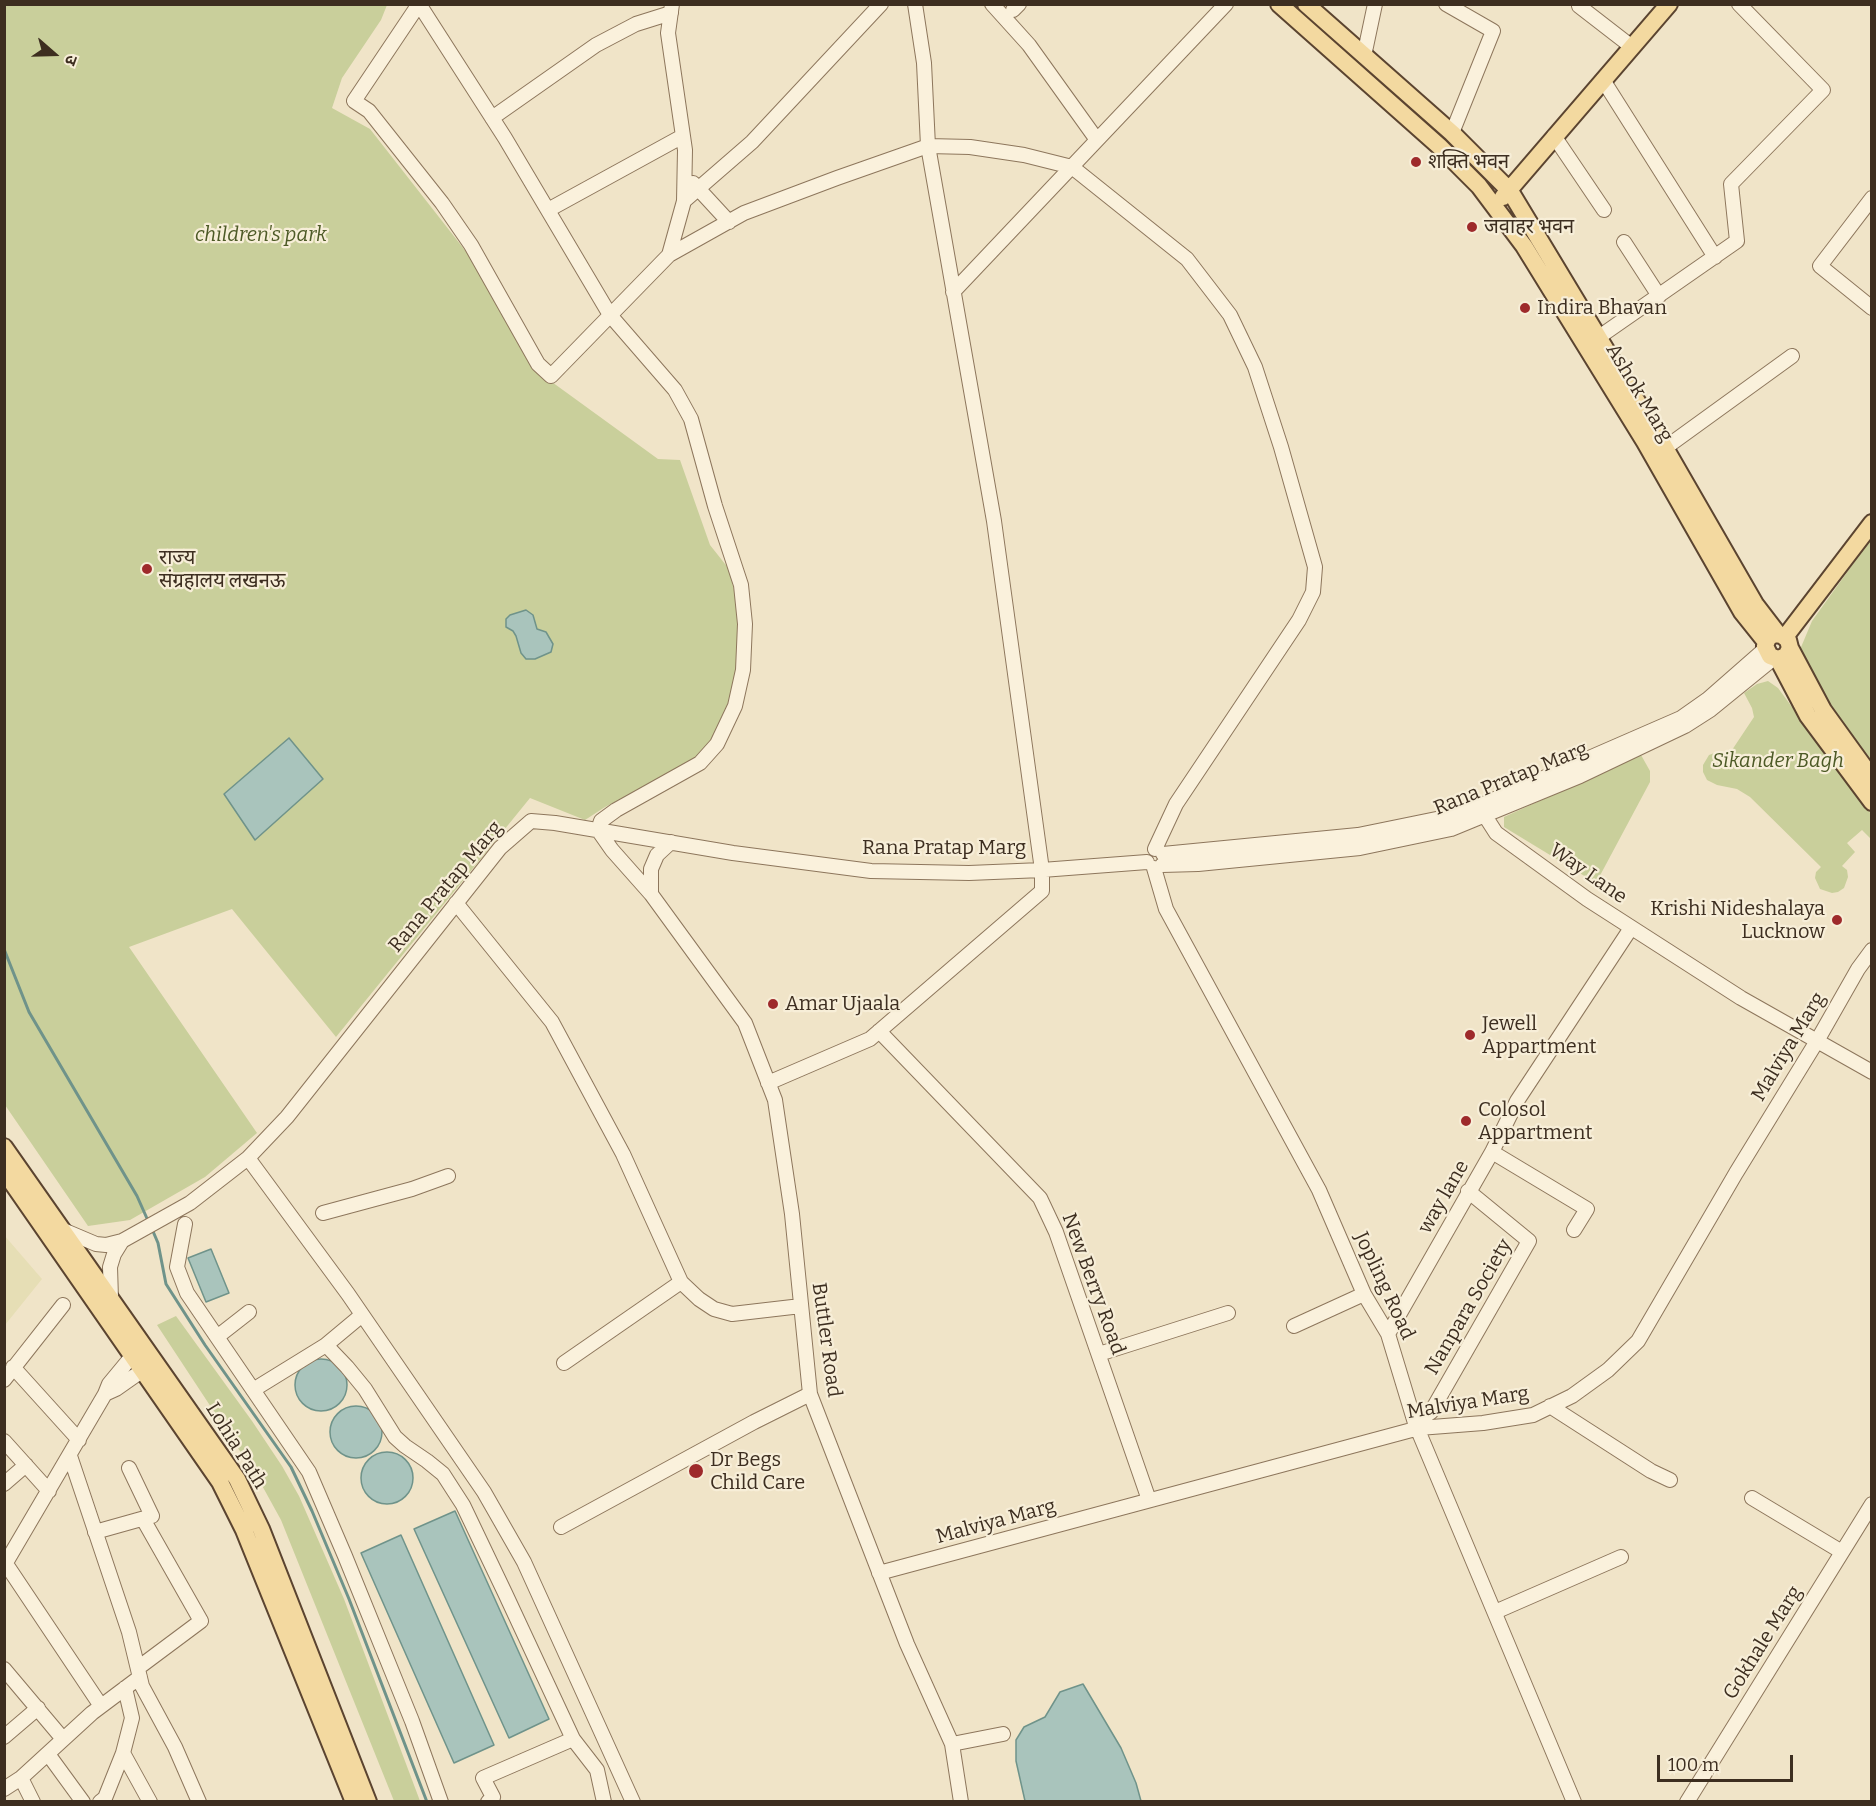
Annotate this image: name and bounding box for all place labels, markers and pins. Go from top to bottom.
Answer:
place label: शक्ति भवन [1428,150,1509,174]
marker: शक्ति भवन [1409,155,1423,169]
place label: जवाहर भवन [1484,215,1574,239]
marker: जवाहर भवन [1465,220,1479,234]
place label: Indira Bhavan [1537,296,1667,320]
marker: Indira Bhavan [1518,301,1532,315]
place label: राज्य संग्रहालय लखनऊ [159,546,285,593]
marker: राज्य संग्रहालय लखनऊ [140,562,154,576]
place label: Krishi Nideshalaya Lucknow [1650,897,1825,944]
marker: Krishi Nideshalaya Lucknow [1830,913,1844,927]
place label: Amar Ujaala [785,992,900,1016]
marker: Amar Ujaala [766,997,780,1011]
place label: Jewell Appartment [1482,1012,1597,1059]
marker: Jewell Appartment [1463,1028,1477,1042]
place label: Colosol Appartment [1478,1098,1593,1145]
marker: Colosol Appartment [1459,1114,1473,1128]
place label: Dr Begs Child Care [710,1448,805,1495]
marker: Dr Begs Child Care [687,1462,705,1480]

